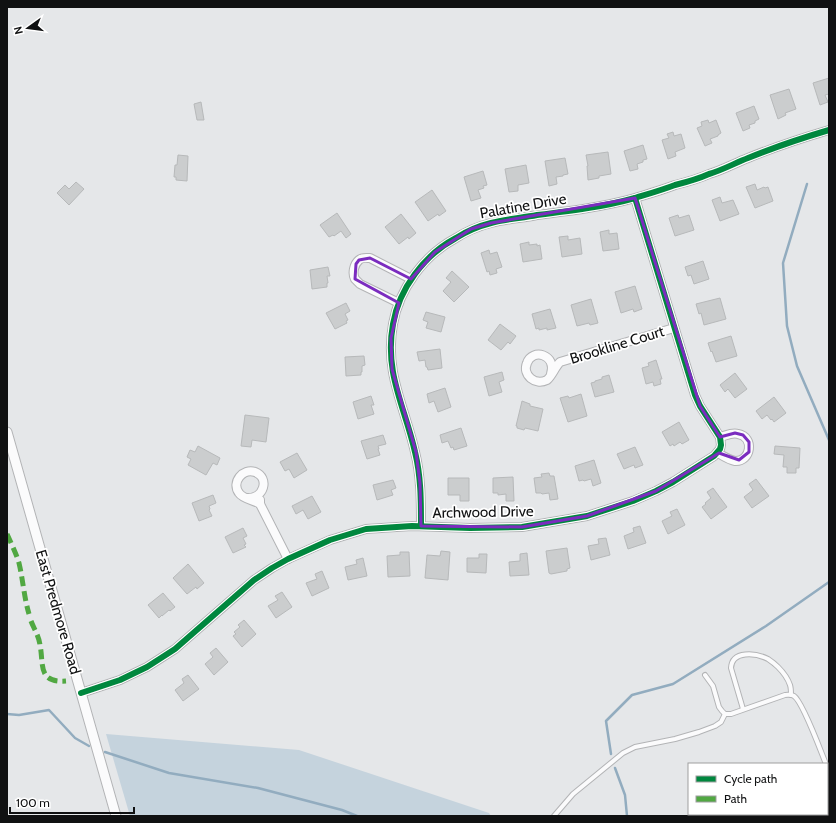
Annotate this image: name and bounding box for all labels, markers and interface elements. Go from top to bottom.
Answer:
north arrow [8,8,48,48]
text: N [11,25,26,36]
street label: Palatine Drive [478,189,568,222]
street label: Brookline Court [568,322,666,368]
street label: Archwood Drive [432,502,534,522]
street label: East Predmore Road [32,548,84,676]
legend [688,763,828,815]
text: Cycle path [724,771,777,786]
scale bar [10,789,134,815]
text: Path [724,791,747,806]
text: 100 m [16,795,50,810]

